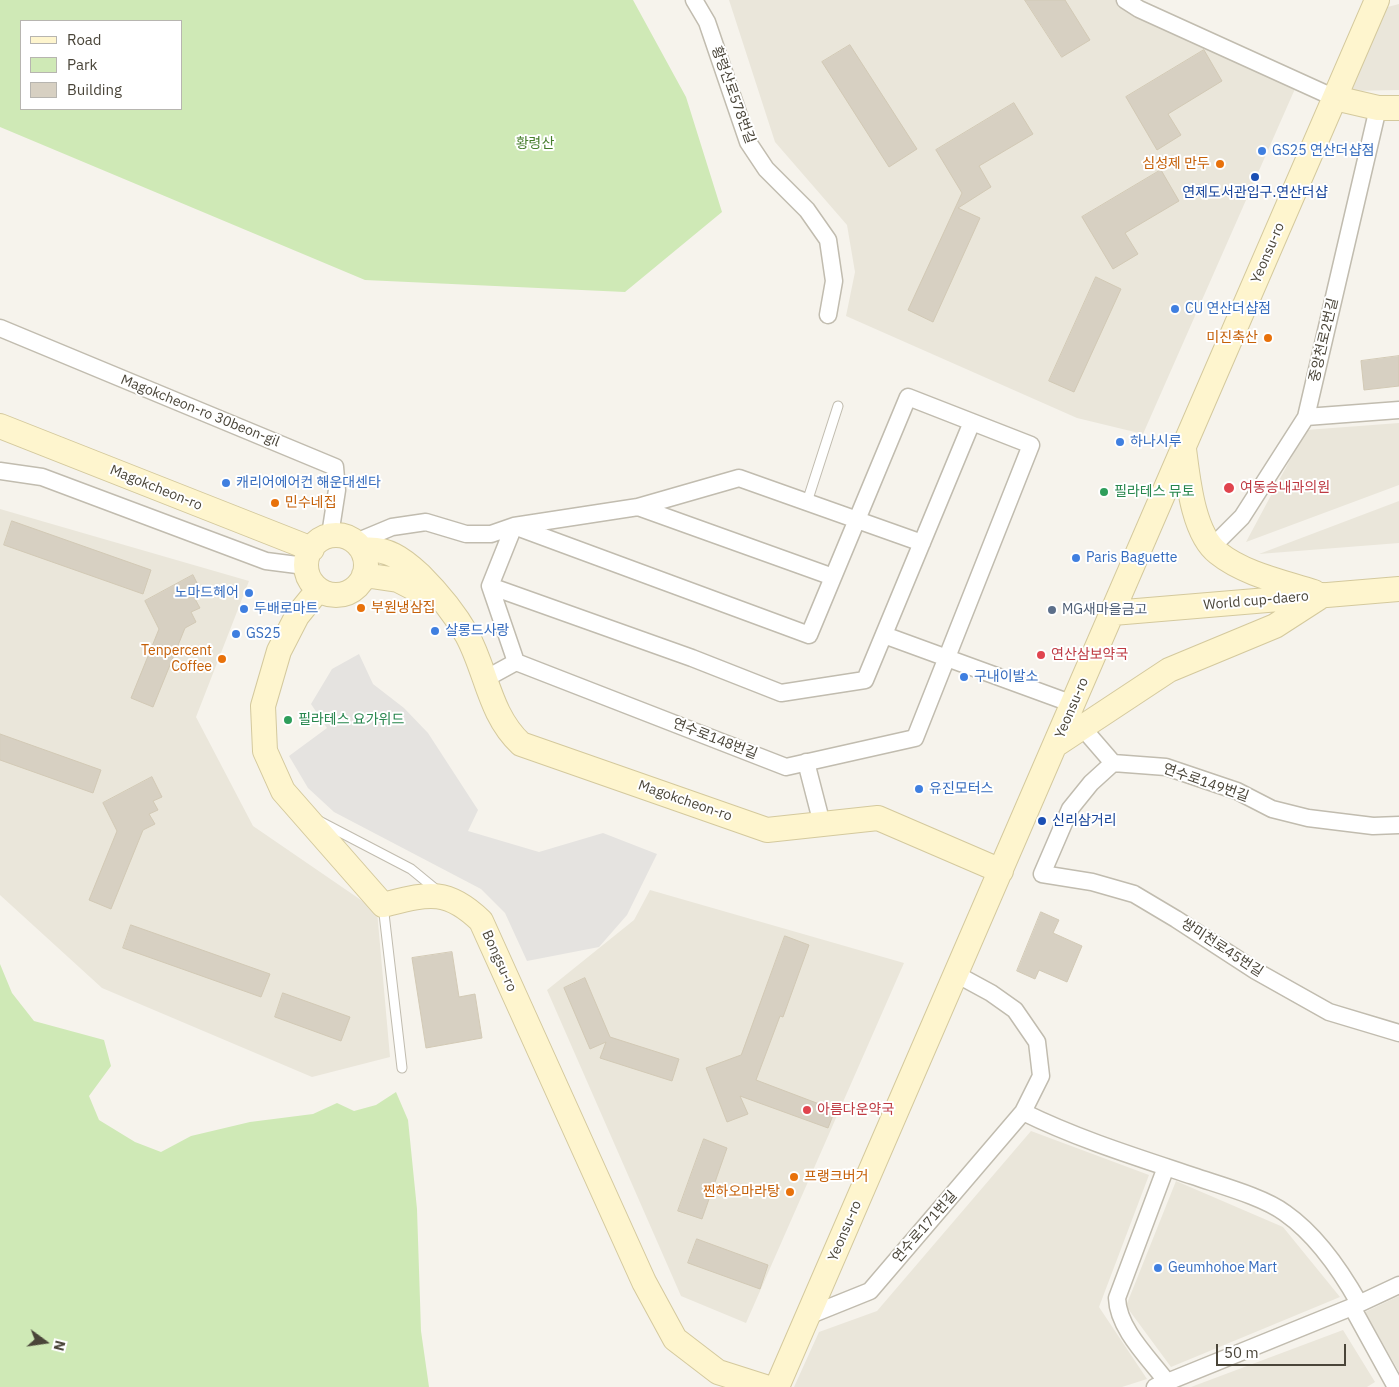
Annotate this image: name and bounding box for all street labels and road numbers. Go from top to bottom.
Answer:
street label: 황령산로578번길 [708,44,758,146]
street label: Yeonsu-ro [1248,220,1288,286]
street label: 중앙천로2번길 [1306,296,1342,384]
street label: Magokcheon-ro 30beon-gil [118,371,282,451]
street label: Magokcheon-ro [107,462,205,514]
street label: World cup-daero [1203,588,1309,614]
street label: Yeonsu-ro [1052,675,1092,741]
street label: 연수로148번길 [670,715,760,763]
street label: 연수로149번길 [1161,760,1251,806]
street label: Magokcheon-ro [636,777,734,825]
street label: 쌍미천로45번길 [1178,915,1266,981]
street label: Bongsu-ro [478,928,520,994]
street label: 연수로171번길 [889,1188,961,1266]
street label: Yeonsu-ro [825,1198,865,1264]

